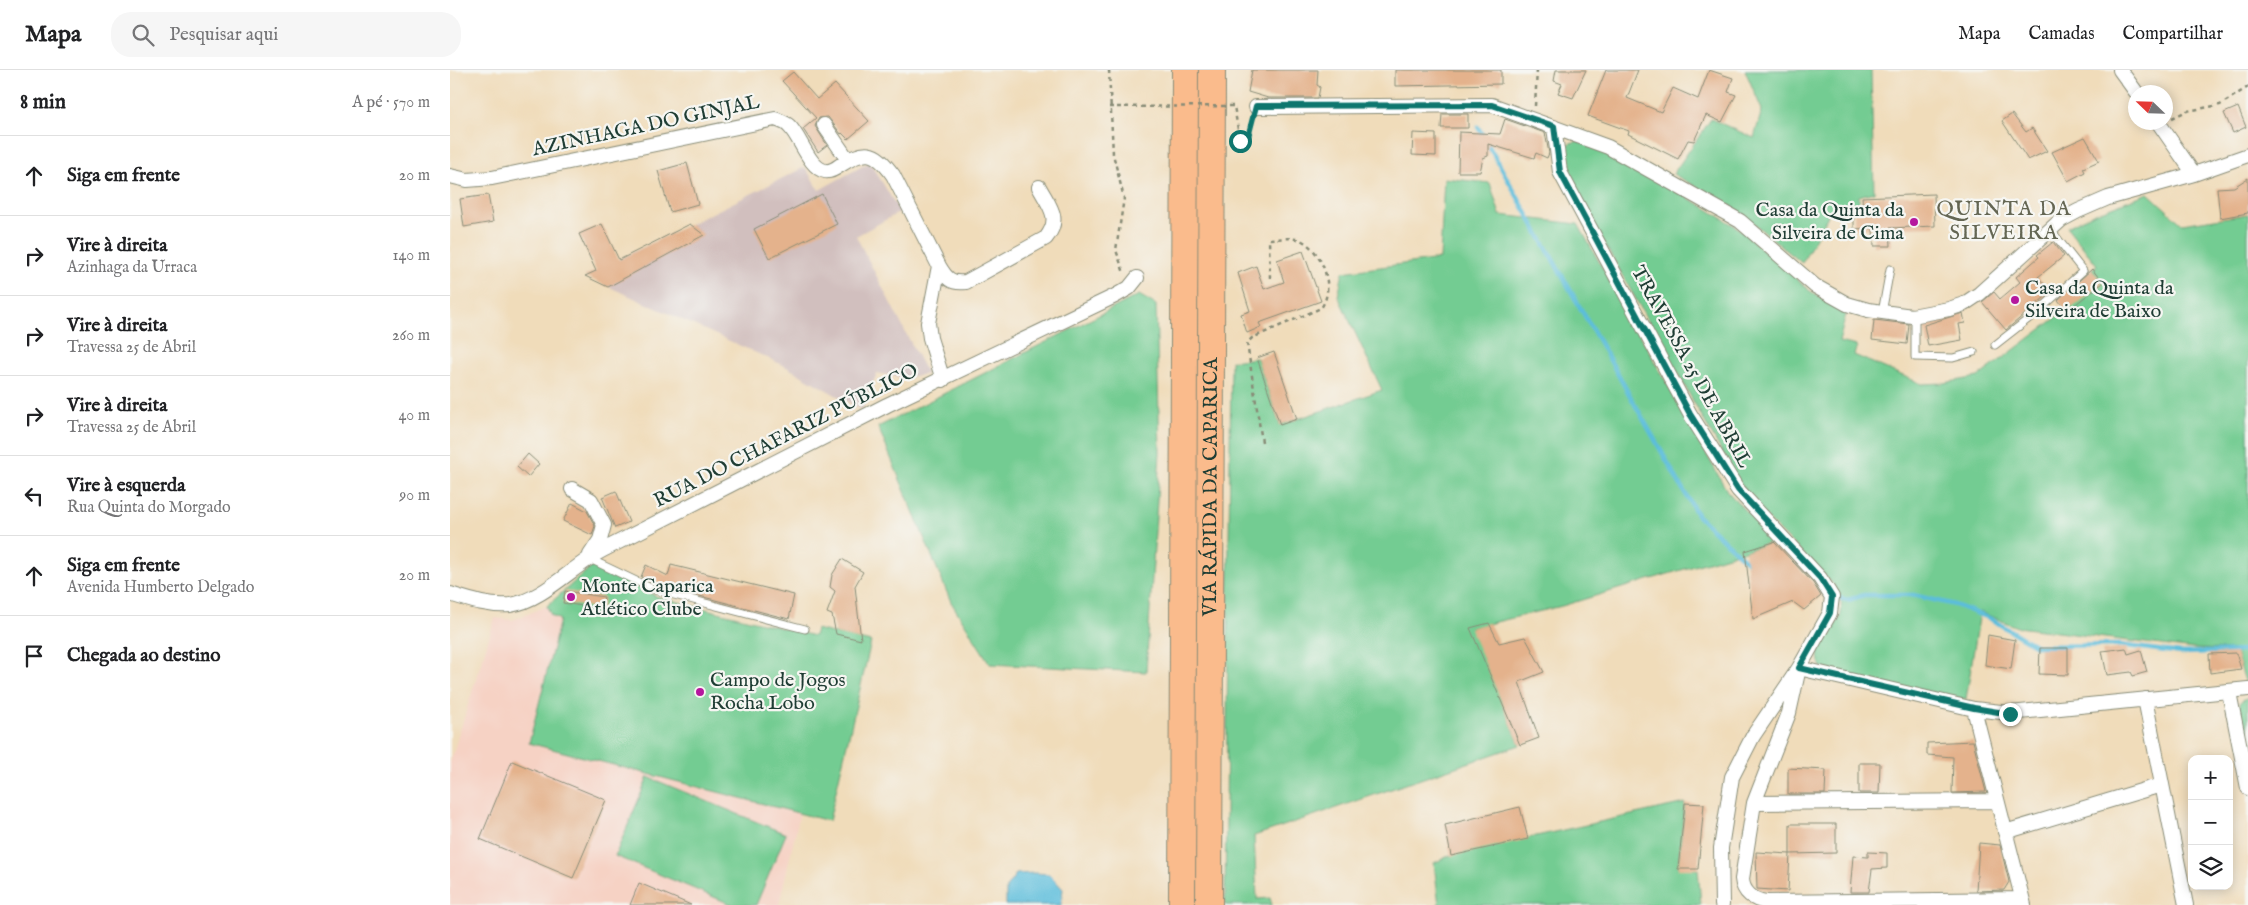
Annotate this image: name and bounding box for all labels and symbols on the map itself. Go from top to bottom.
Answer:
north arrow [2128,85,2173,130]
street label: AZINHAGA DO GINJAL [529,90,763,163]
route start [1229,130,1252,153]
district label: QUINTA DA SILVEIRA [1936,196,2072,247]
place label: Casa da Quinta da Silveira de Cima [1755,198,1904,246]
marker: Casa da Quinta da Silveira de Cima [1908,216,1920,228]
street label: TRAVESSA 25 DE ABRIL [1625,262,1757,473]
place label: Casa da Quinta da Silveira de Baixo [2025,276,2174,324]
marker: Casa da Quinta da Silveira de Baixo [2009,294,2021,306]
street label: VIA RÁPIDA DA CAPARICA [1198,357,1223,618]
street label: RUA DO CHAFARIZ PÚBLICO [650,358,922,514]
place label: Monte Caparica Atlético Clube [580,574,714,622]
marker: Monte Caparica Atlético Clube [565,591,577,603]
place label: Campo de Jogos Rocha Lobo [710,668,846,716]
marker: Campo de Jogos Rocha Lobo [694,686,706,698]
route end [1999,703,2022,726]

